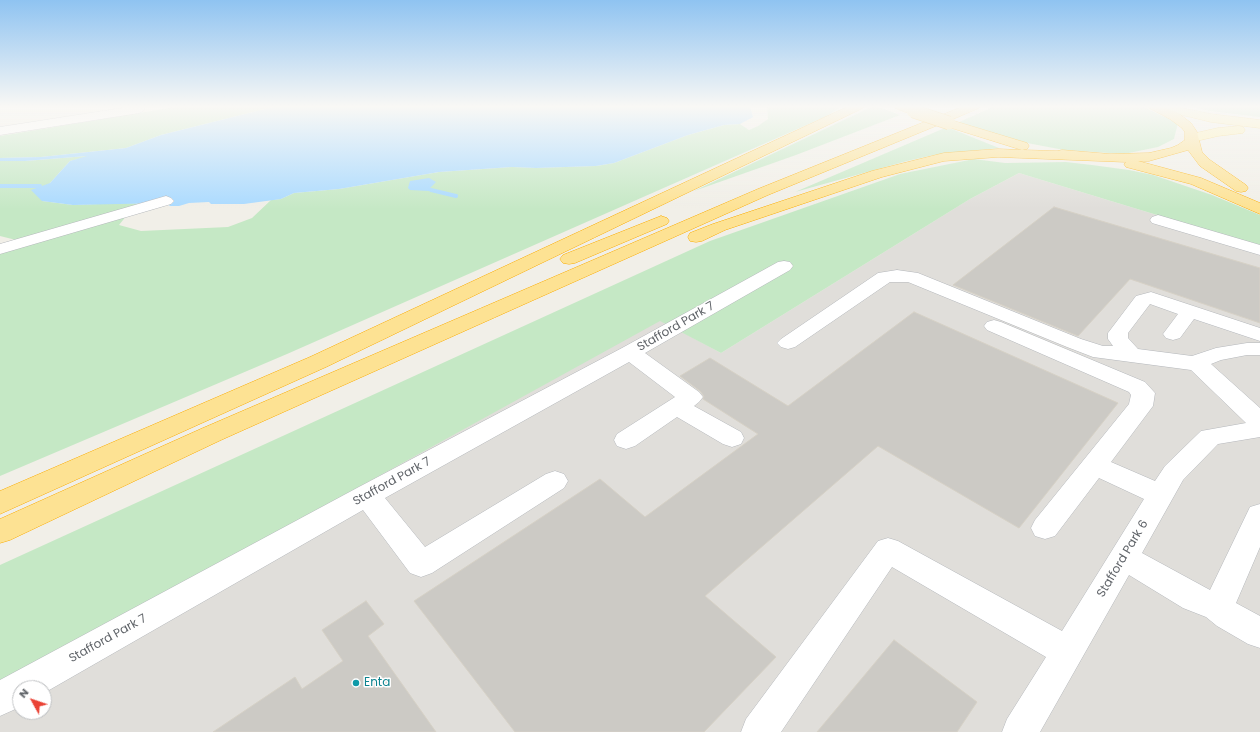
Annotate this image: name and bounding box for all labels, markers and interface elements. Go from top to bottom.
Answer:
street label: Stafford Park 7 [635,299,717,355]
street label: Stafford Park 7 [351,455,433,509]
street label: Stafford Park 6 [1094,518,1152,600]
street label: Stafford Park 7 [67,612,149,666]
place label: Enta [364,676,390,690]
marker: Enta [351,678,361,688]
north arrow [12,680,52,720]
text: N [15,685,32,701]

